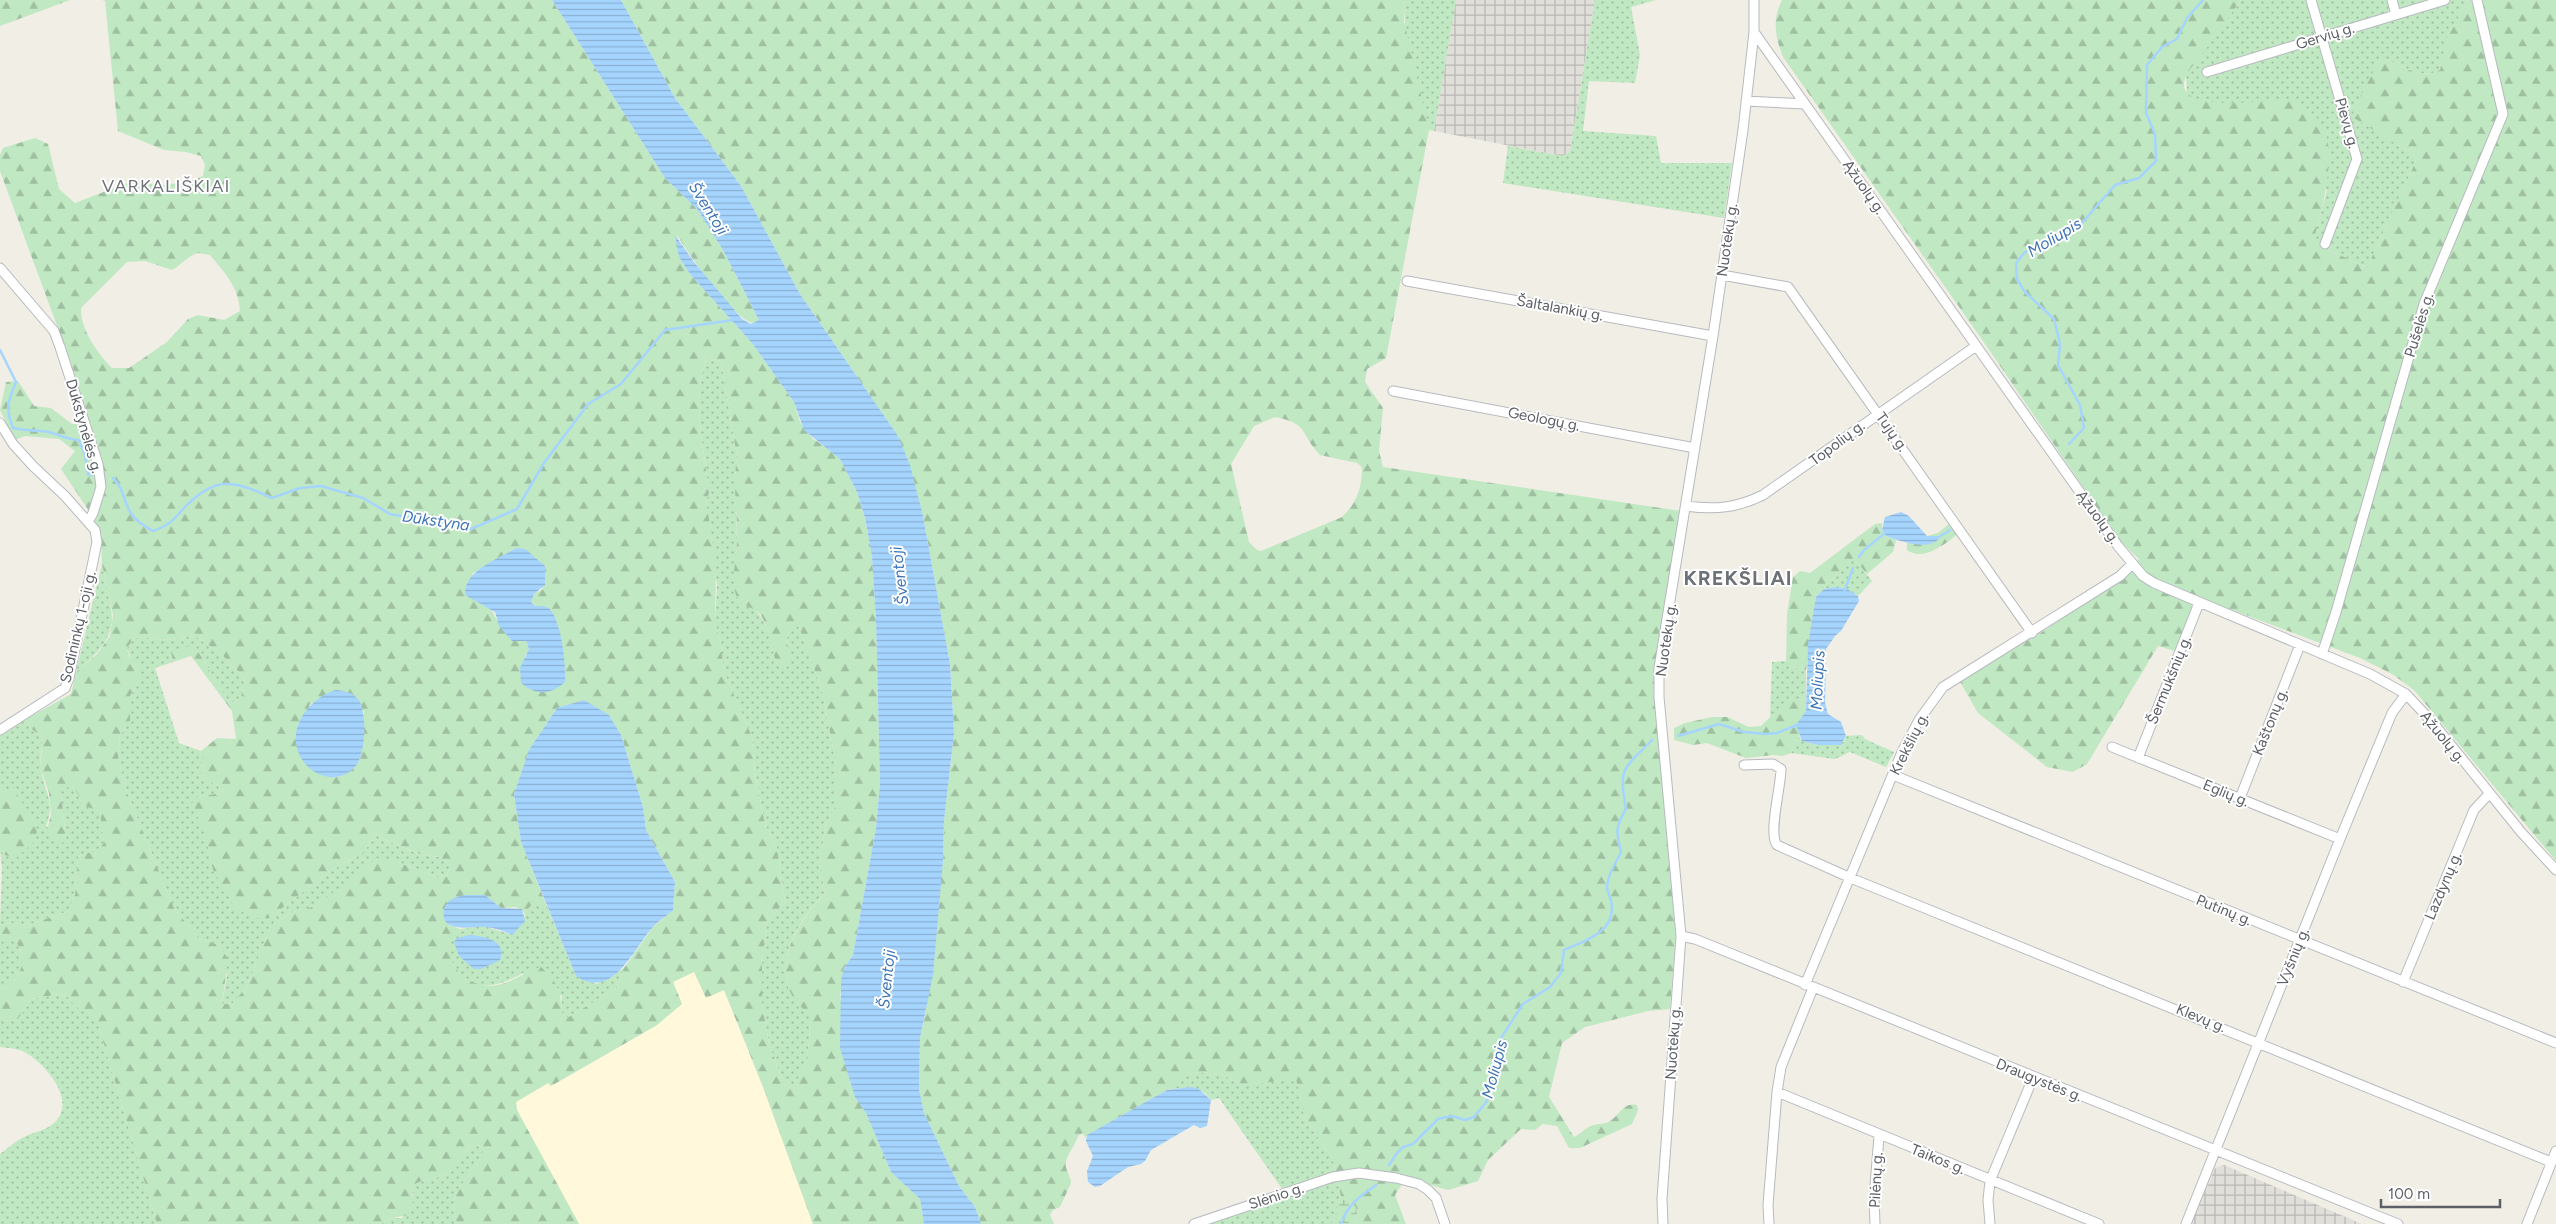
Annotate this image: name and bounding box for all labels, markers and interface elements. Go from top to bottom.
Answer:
street label: Gervių g. [2294,19,2356,53]
street label: Pievų g. [2331,96,2363,150]
street label: Ąžuolų g. [1839,156,1889,218]
district label: VARKALIŠKIAI [102,175,230,197]
water label: Šventoji [685,178,732,239]
street label: Nuotekų g. [1713,202,1741,278]
water label: Moliupis [2024,214,2085,261]
street label: Pušelės g. [2401,291,2437,359]
street label: Šaltalankių g. [1515,292,1605,324]
street label: Dukstynėlės g. [62,377,106,475]
street label: Geologų g. [1506,403,1582,435]
street label: Tujų g. [1872,409,1912,455]
street label: Topolių g. [1806,416,1868,470]
street label: Ąžuolų g. [2073,487,2123,547]
water label: Dūkstyna [401,506,471,535]
water label: Šventoji [886,545,913,606]
district label: KREKŠLIAI [1683,566,1793,590]
street label: Sodininkų 1-oji g. [56,569,100,685]
street label: Nuotekų g. [1652,602,1680,678]
street label: Šermukšnių g. [2143,633,2195,727]
water label: Moliupis [1806,649,1829,710]
street label: Kaštonų g. [2248,686,2292,758]
street label: Ąžuolų g. [2417,707,2469,767]
street label: Krekšlių g. [1886,710,1932,778]
street label: Eglių g. [2200,776,2252,810]
street label: Lazdynų g. [2421,849,2465,923]
street label: Putinų g. [2194,891,2254,929]
street label: Vyšnių g. [2273,925,2313,989]
water label: Šventoji [874,948,899,1009]
street label: Klevų g. [2173,1000,2229,1036]
street label: Nuotekų g. [1661,1006,1685,1080]
water label: Moliupis [1478,1037,1512,1100]
street label: Draugystės g. [1993,1055,2085,1105]
street label: Taikos g. [1908,1140,1968,1178]
street label: Pilėnų g. [1866,1152,1886,1208]
scale bar [2381,1176,2500,1208]
street label: Slėnio g. [1246,1179,1306,1213]
text: 100 m [2388,1185,2430,1203]

